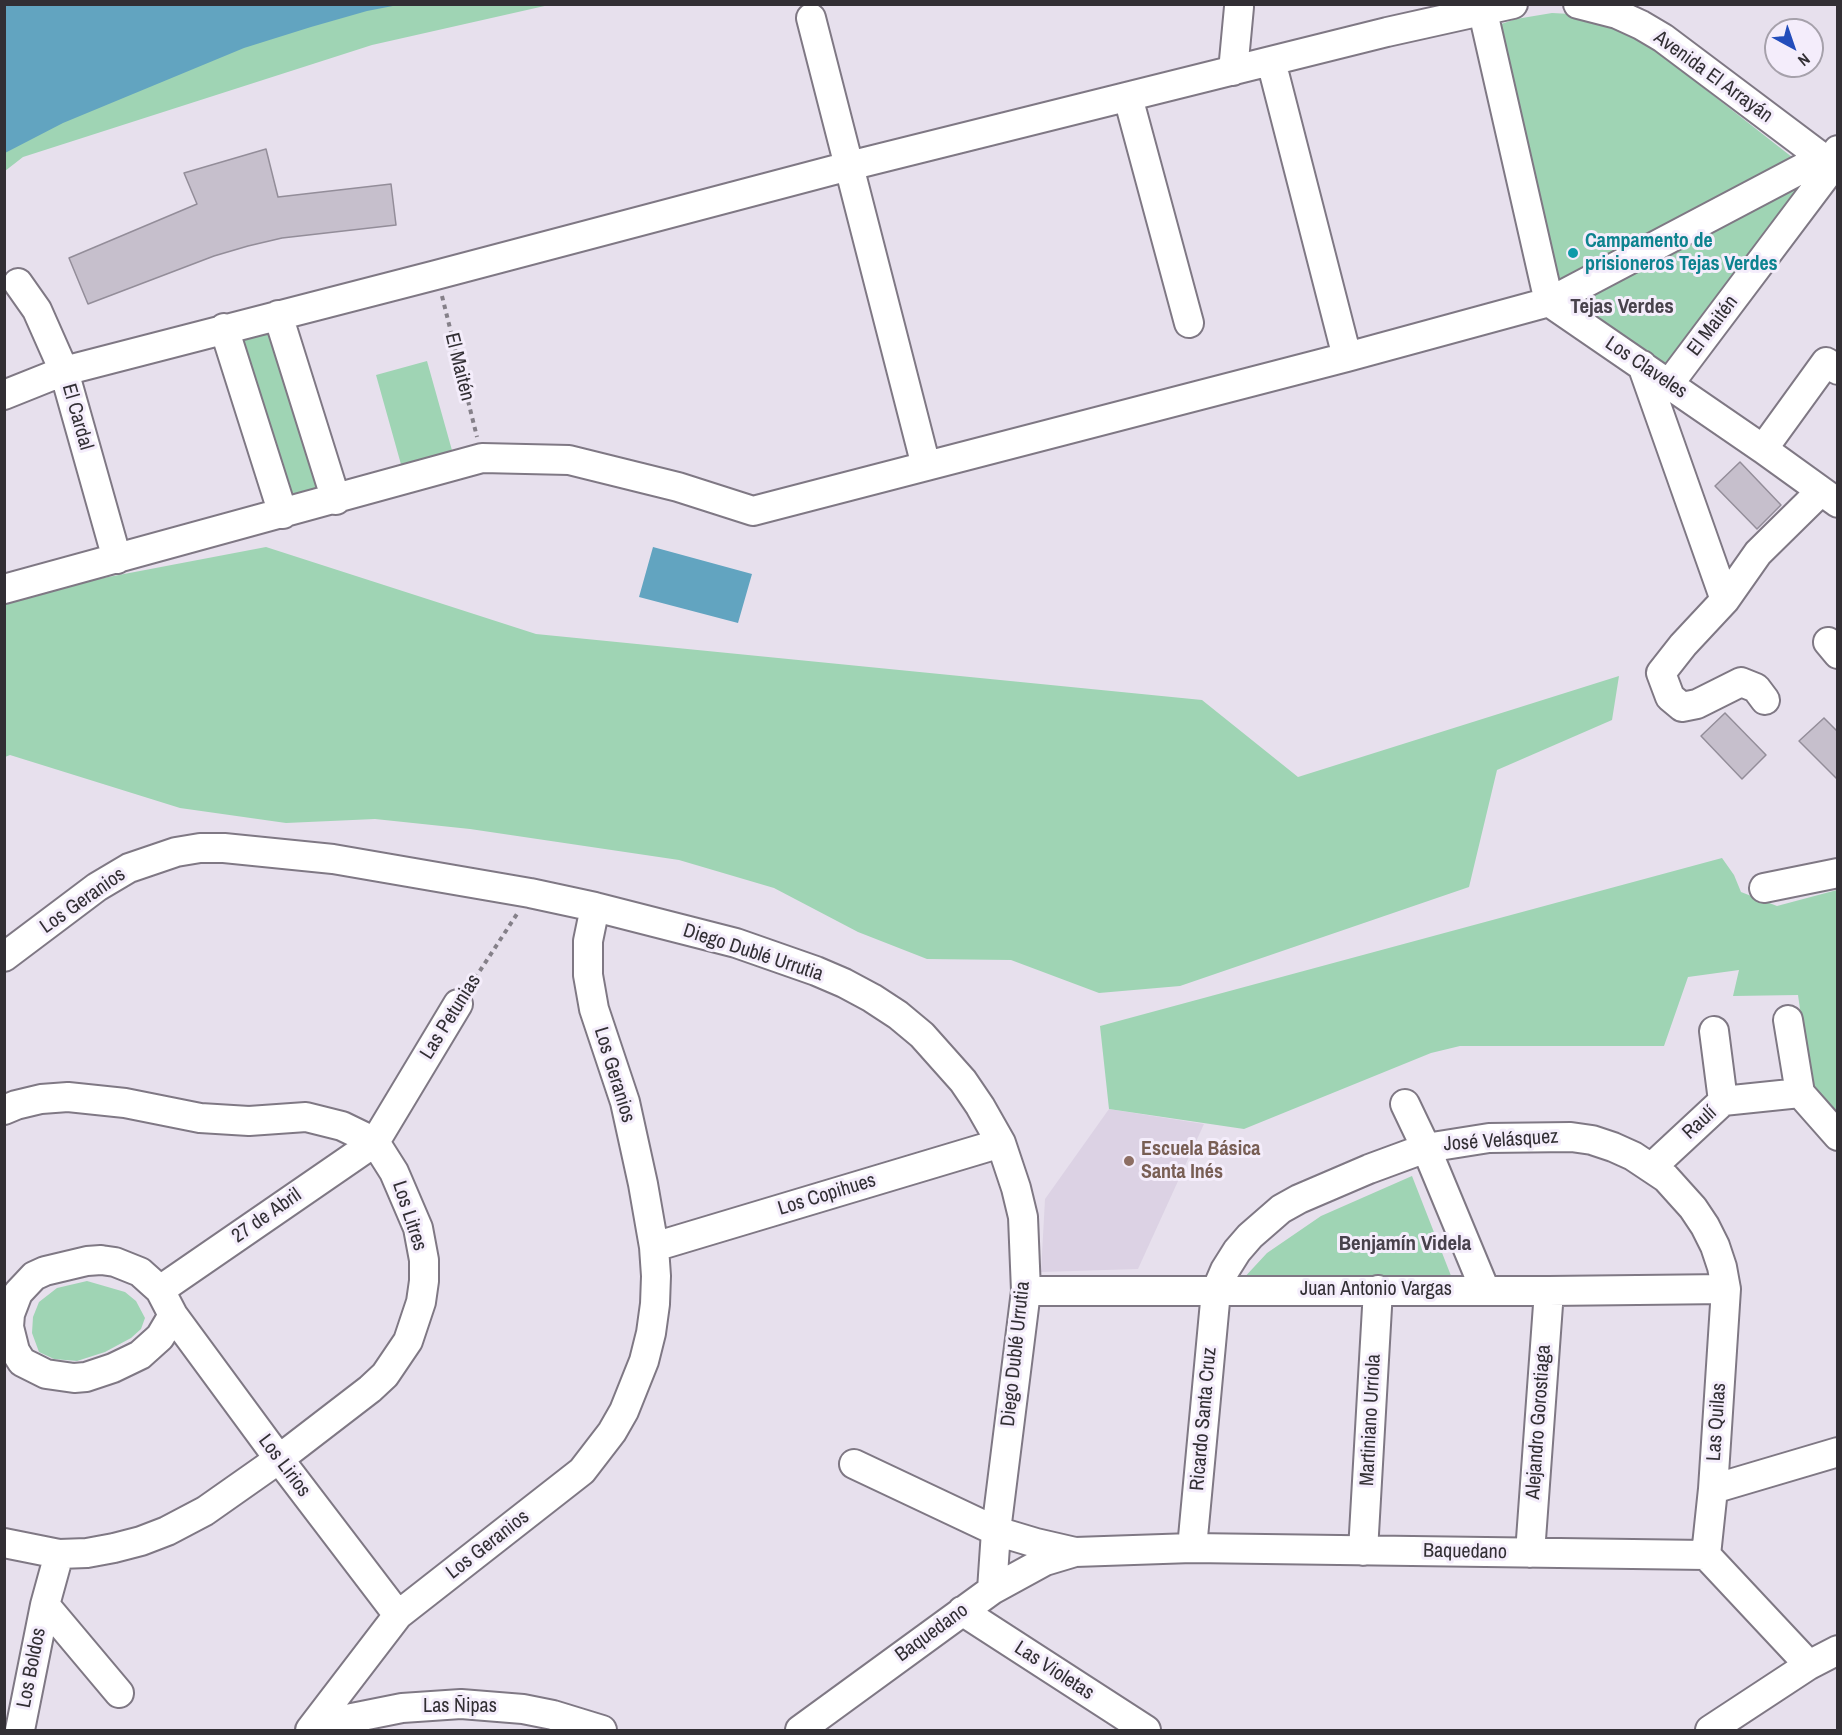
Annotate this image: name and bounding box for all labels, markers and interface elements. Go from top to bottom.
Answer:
north arrow [1764,18,1824,78]
street label: Avenida El Arrayán [1649,26,1777,128]
text: N [1794,49,1815,72]
place label: Campamento de prisioneros Tejas Verdes [1585,230,1778,277]
marker: Campamento de prisioneros Tejas Verdes [1566,246,1580,260]
street label: El Maitén [1683,291,1743,361]
district label: Tejas Verdes [1570,294,1674,320]
street label: El Maitén [439,330,479,404]
street label: Los Claveles [1600,332,1692,404]
street label: El Cardal [56,381,98,453]
street label: Los Geranios [36,863,130,939]
street label: Diego Dublé Urrutia [680,919,826,987]
street label: Las Petunias [415,970,487,1064]
street label: Los Geranios [588,1024,640,1126]
street label: Raulí [1678,1101,1722,1145]
street label: José Velásquez [1443,1125,1559,1157]
place label: Escuela Básica Santa Inés [1141,1138,1260,1185]
marker: Escuela Básica Santa Inés [1122,1154,1136,1168]
street label: Los Copihues [775,1169,879,1221]
street label: Los Litres [386,1178,432,1254]
street label: 27 de Abril [228,1183,306,1249]
district label: Benjamín Videla [1339,1231,1471,1257]
street label: Juan Antonio Vargas [1300,1278,1452,1302]
street label: Diego Dublé Urrutia [996,1280,1036,1428]
street label: Alejandro Gorostiaga [1522,1344,1556,1500]
street label: Ricardo Santa Cruz [1186,1346,1222,1492]
street label: Martiniano Urriola [1356,1353,1386,1487]
street label: Las Quilas [1702,1382,1732,1462]
street label: Los Lirios [253,1430,315,1502]
street label: Los Geranios [442,1505,534,1585]
street label: Baquedano [1423,1539,1507,1565]
street label: Baquedano [891,1599,973,1667]
street label: Los Boldos [12,1626,52,1710]
street label: Las Violetas [1010,1636,1098,1706]
street label: Las Ñipas [423,1695,497,1719]

